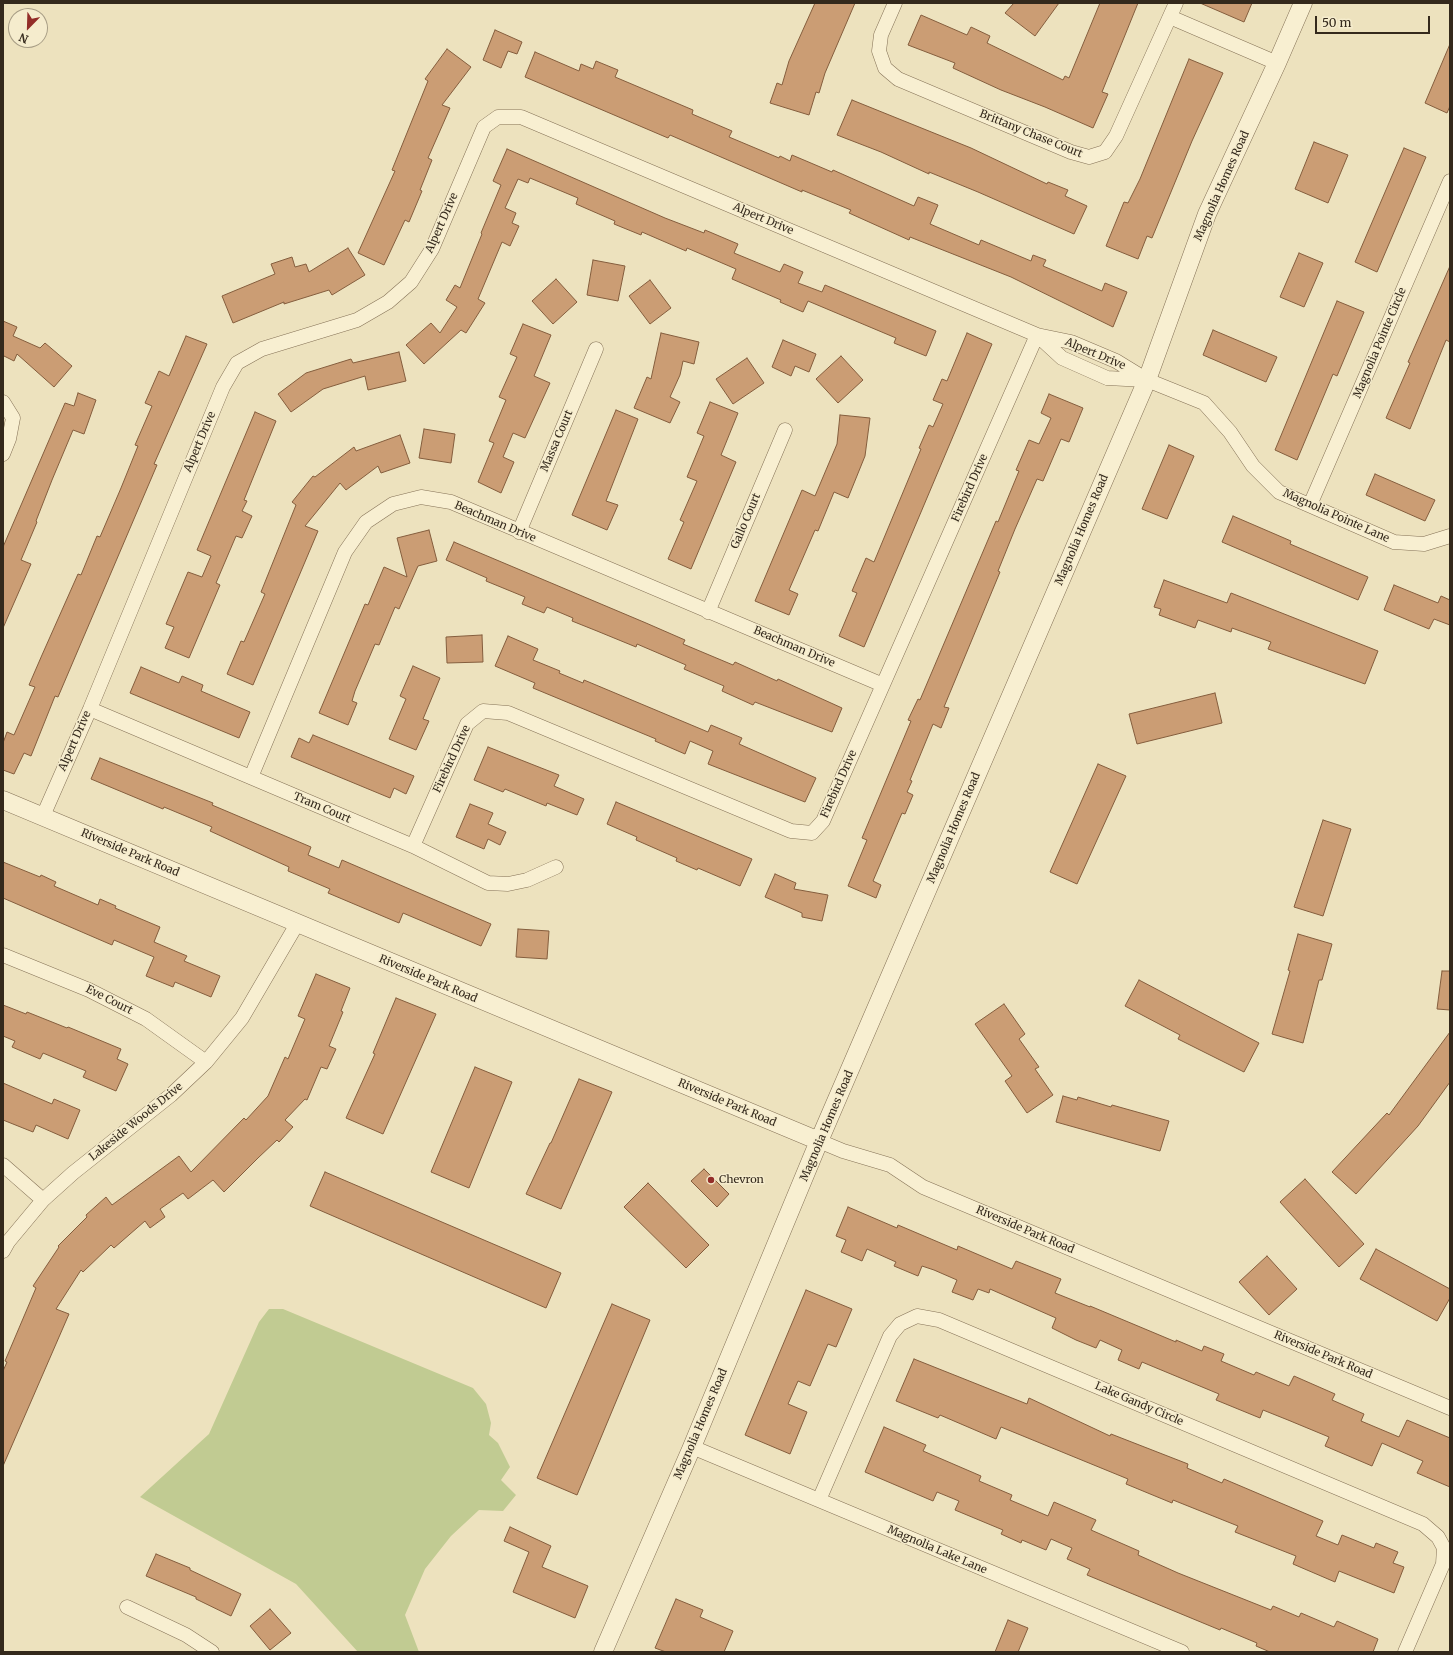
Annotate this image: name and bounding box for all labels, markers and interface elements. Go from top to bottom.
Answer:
north arrow [8,8,48,48]
scale bar [1317,8,1432,34]
text: 50 m [1322,15,1351,30]
text: N [17,30,30,46]
street label: Brittany Chase Court [978,107,1084,161]
street label: Magnolia Homes Road [1192,129,1252,243]
street label: Alpert Drive [423,191,461,255]
street label: Alpert Drive [731,200,795,238]
street label: Magnolia Pointe Circle [1351,286,1409,400]
street label: Alpert Drive [1063,335,1127,373]
street label: Massa Court [538,408,576,474]
street label: Alpert Drive [181,410,219,474]
street label: Firebird Drive [949,452,991,524]
street label: Magnolia Homes Road [1053,473,1111,587]
street label: Magnolia Pointe Lane [1281,487,1391,545]
street label: Gallo Court [728,491,764,551]
street label: Beachman Drive [452,499,538,545]
street label: Beachman Drive [751,624,837,670]
street label: Alpert Drive [56,709,94,773]
street label: Firebird Drive [431,723,473,795]
street label: Firebird Drive [818,748,860,820]
street label: Magnolia Homes Road [925,771,983,885]
street label: Tram Court [291,790,353,826]
street label: Riverside Park Road [79,826,181,880]
street label: Riverside Park Road [377,952,479,1006]
street label: Eve Court [83,983,135,1017]
street label: Magnolia Homes Road [798,1069,856,1183]
street label: Riverside Park Road [676,1076,778,1130]
street label: Lakeside Woods Drive [87,1080,185,1164]
place label: Chevron [719,1173,764,1187]
marker: Chevron [706,1175,716,1185]
street label: Riverside Park Road [974,1203,1076,1257]
street label: Riverside Park Road [1272,1328,1374,1382]
street label: Magnolia Homes Road [672,1367,730,1481]
street label: Lake Gandy Circle [1093,1379,1185,1429]
street label: Magnolia Lake Lane [885,1523,989,1577]

